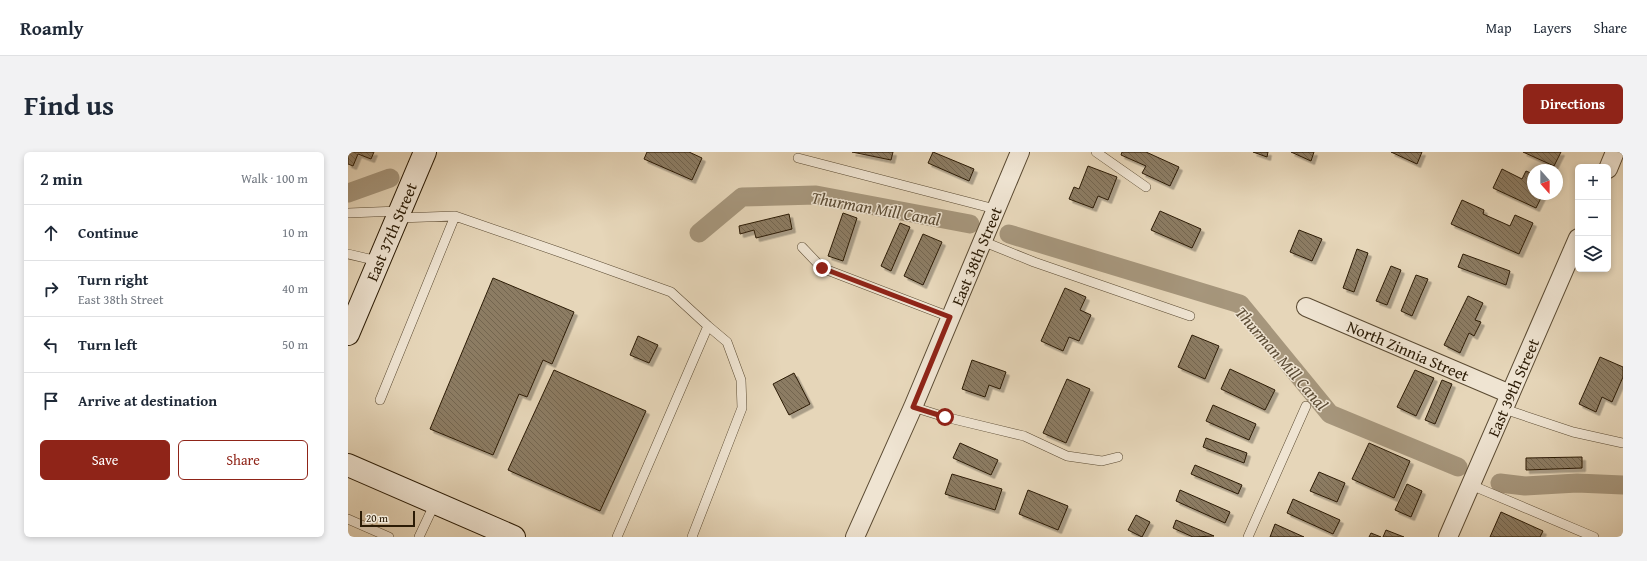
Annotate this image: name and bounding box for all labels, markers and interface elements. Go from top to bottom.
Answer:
text: Roamly [20,14,84,42]
text: Map [1486,18,1512,38]
text: Layers [1534,18,1572,38]
text: Share [1594,18,1627,38]
text: Find us [24,84,114,125]
button: Directions [1523,84,1623,124]
north arrow [1527,164,1563,200]
map controls [1575,164,1611,272]
button: + [1575,164,1611,200]
text: 2 min [40,166,82,191]
text: Walk · 100 m [241,169,308,188]
street label: East 37th Street [360,178,423,285]
water label: Thurman Mill Canal [810,184,942,232]
button: − [1575,200,1611,236]
street label: East 38th Street [945,203,1008,309]
icon: ahead [40,222,62,244]
text: Continue [78,222,139,243]
text: 10 m [282,223,308,242]
button: layers [1575,236,1611,272]
route end [813,259,831,277]
text: Turn right [78,269,149,290]
icon: right [40,278,62,300]
text: 40 m [282,279,308,298]
text: East 38th Street [78,290,164,309]
water label: Thurman Mill Canal [1230,301,1334,415]
street label: North Zinnia Street [1343,314,1473,387]
icon: left [40,334,62,356]
text: Turn left [78,334,137,355]
street label: East 39th Street [1481,334,1545,441]
text: 50 m [282,335,308,354]
icon: arrive [40,390,62,412]
text: Arrive at destination [78,390,217,411]
route start [936,408,954,426]
button: Save [40,440,170,480]
button: Share [178,440,308,480]
scale bar [360,509,415,528]
text: 20 m [366,510,388,526]

